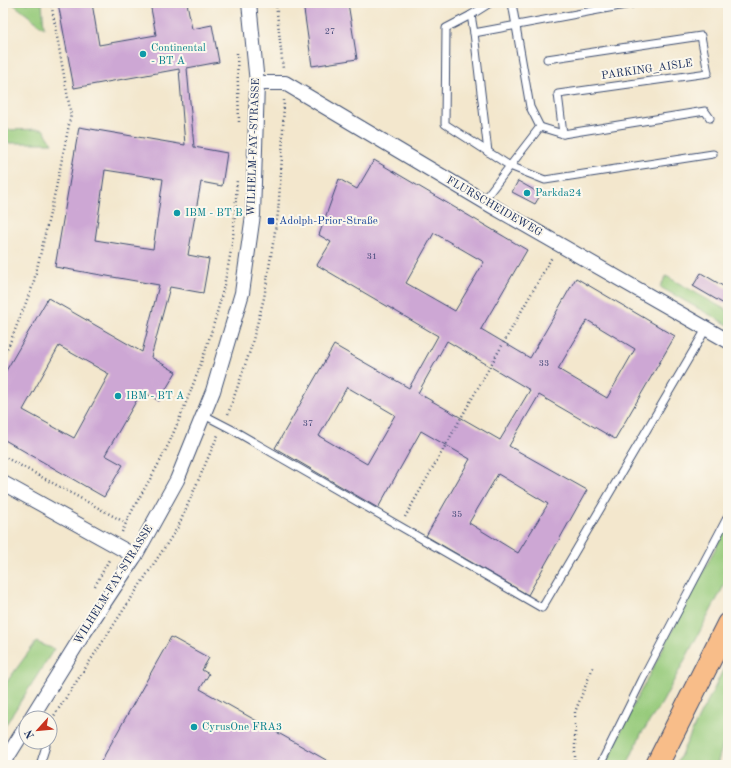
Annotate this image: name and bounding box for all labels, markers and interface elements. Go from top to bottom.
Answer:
house number: 27 [325,27,335,36]
place label: Continental - BT A [151,43,206,67]
marker: Continental - BT A [138,49,148,59]
street label: PARKING_AISLE [601,58,693,82]
street label: WILHELM-FAY-STRASSE [246,78,262,216]
street label: FLURSCHEIDEWEG [444,175,544,239]
marker: Parkda24 [522,188,532,198]
place label: Parkda24 [535,188,582,199]
marker: IBM - BT B [172,208,182,218]
place label: IBM - BT B [185,208,243,219]
marker: Adolph-Prior-Straße [266,216,276,226]
place label: Adolph-Prior-Straße [279,216,378,227]
house number: 31 [367,252,377,261]
house number: 33 [539,359,549,368]
marker: IBM - BT A [113,391,123,401]
place label: IBM - BT A [126,391,185,402]
house number: 37 [303,419,313,428]
house number: 35 [452,510,462,519]
street label: WILHELM-FAY-STRASSE [73,523,155,647]
north arrow [18,710,58,750]
marker: CyrusOne FRA3 [189,722,199,732]
place label: CyrusOne FRA3 [202,722,282,733]
text: N [23,727,37,740]

